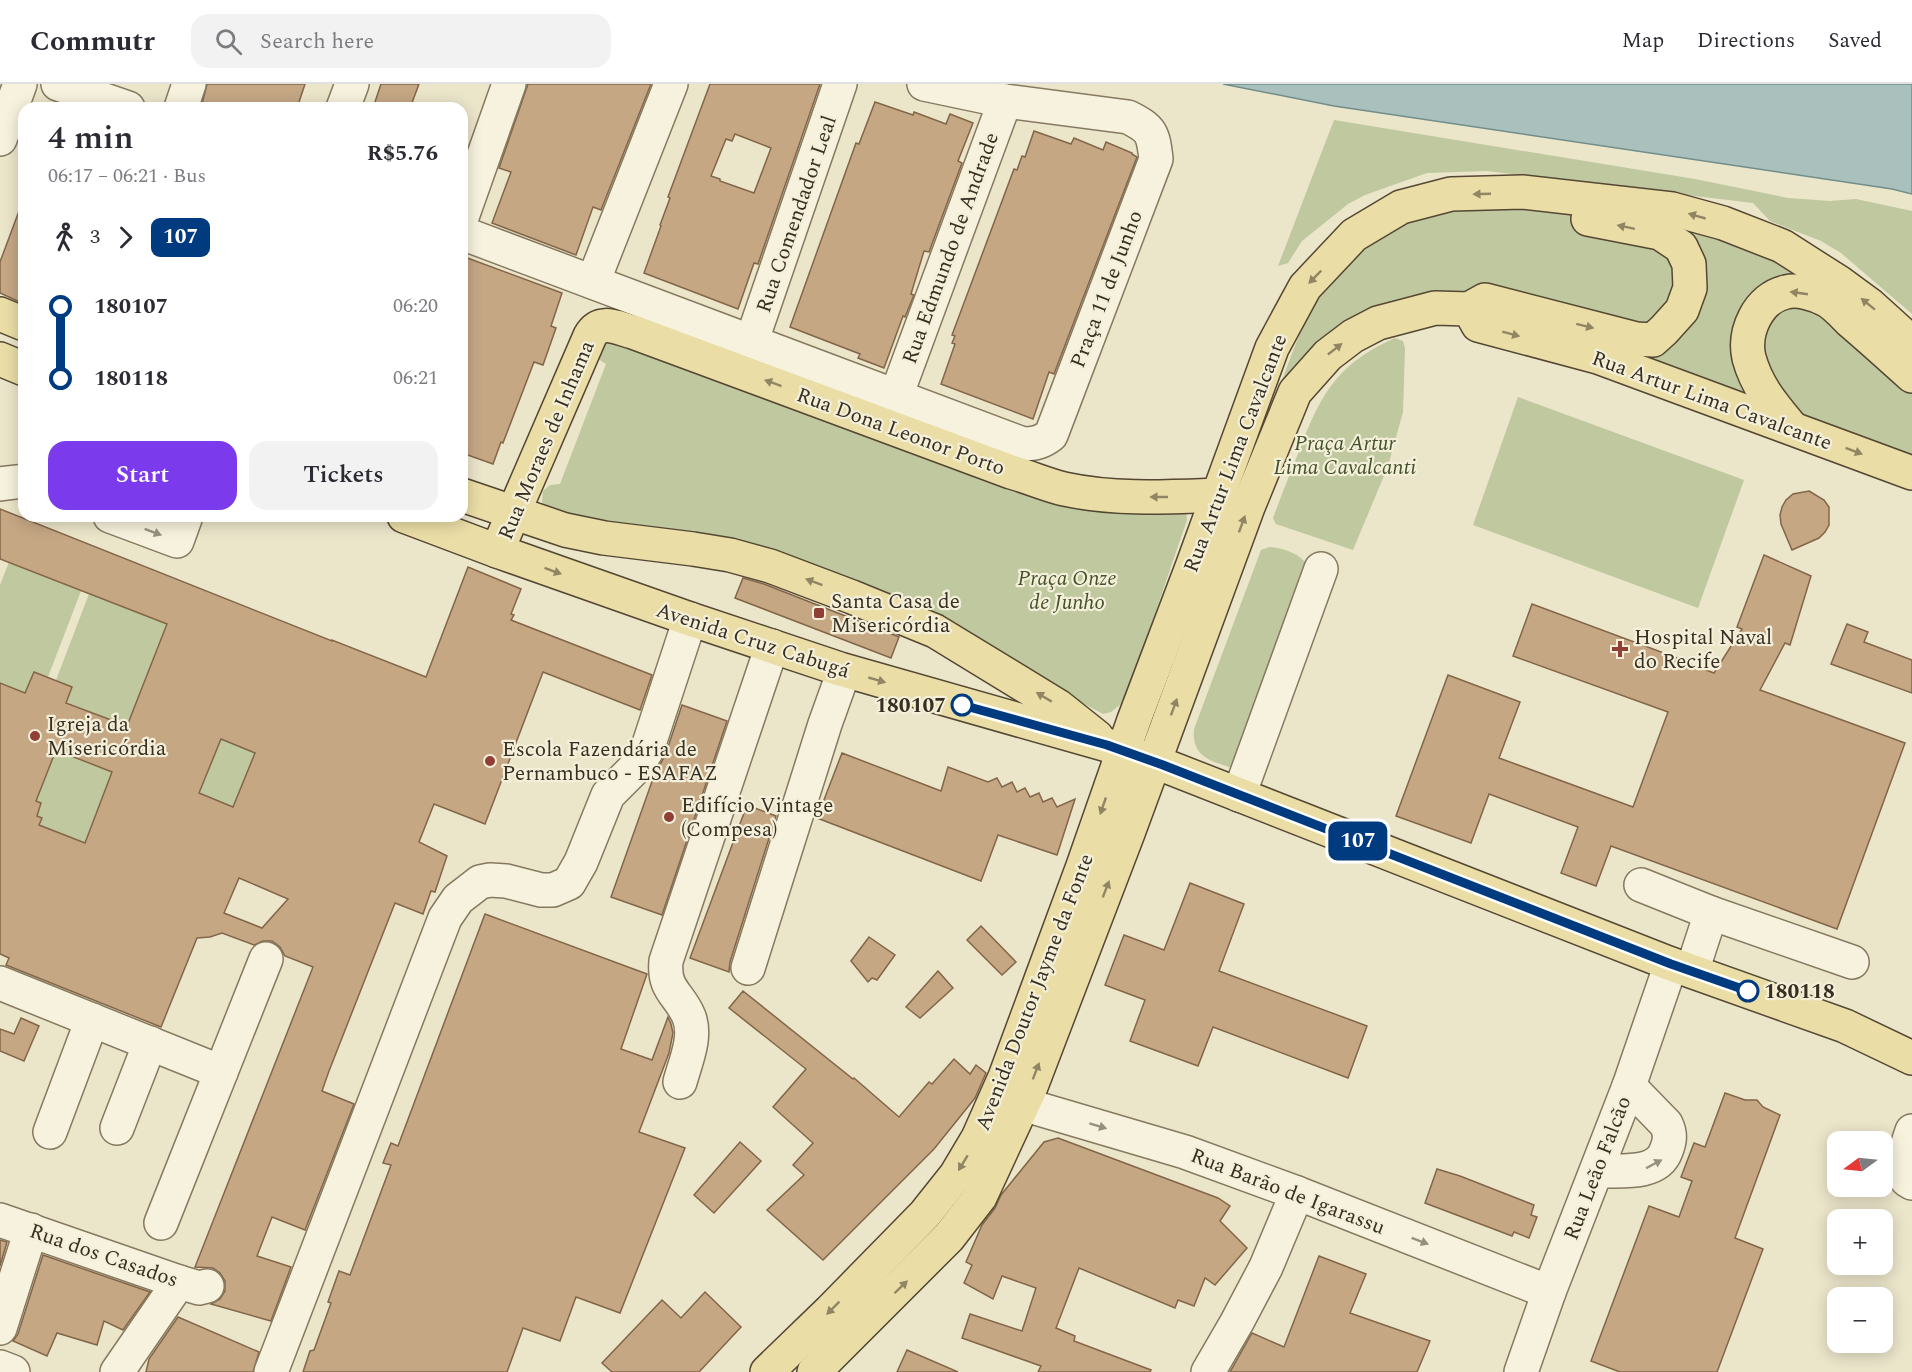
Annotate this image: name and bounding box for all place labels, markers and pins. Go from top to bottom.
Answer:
place label: Santa Casa de Misericórdia [831,586,960,642]
marker: Santa Casa de Misericórdia [812,606,826,620]
place label: Hospital Naval do Recife [1634,622,1772,678]
marker: Hospital Naval do Recife [1611,640,1629,658]
place label: 180107 [875,690,946,722]
marker: 180107 [951,694,973,716]
place label: Igreja da Misericórdia [47,709,167,765]
marker: Igreja da Misericórdia [28,729,42,743]
place label: Escola Fazendária de Pernambuco - ESAFAZ [502,734,718,790]
marker: Escola Fazendária de Pernambuco - ESAFAZ [483,754,497,768]
place label: Edifício Vintage (Compesa) [681,790,833,846]
marker: Edifício Vintage (Compesa) [662,810,676,824]
place label: 180118 [1764,976,1835,1008]
marker: 180118 [1737,980,1759,1002]

